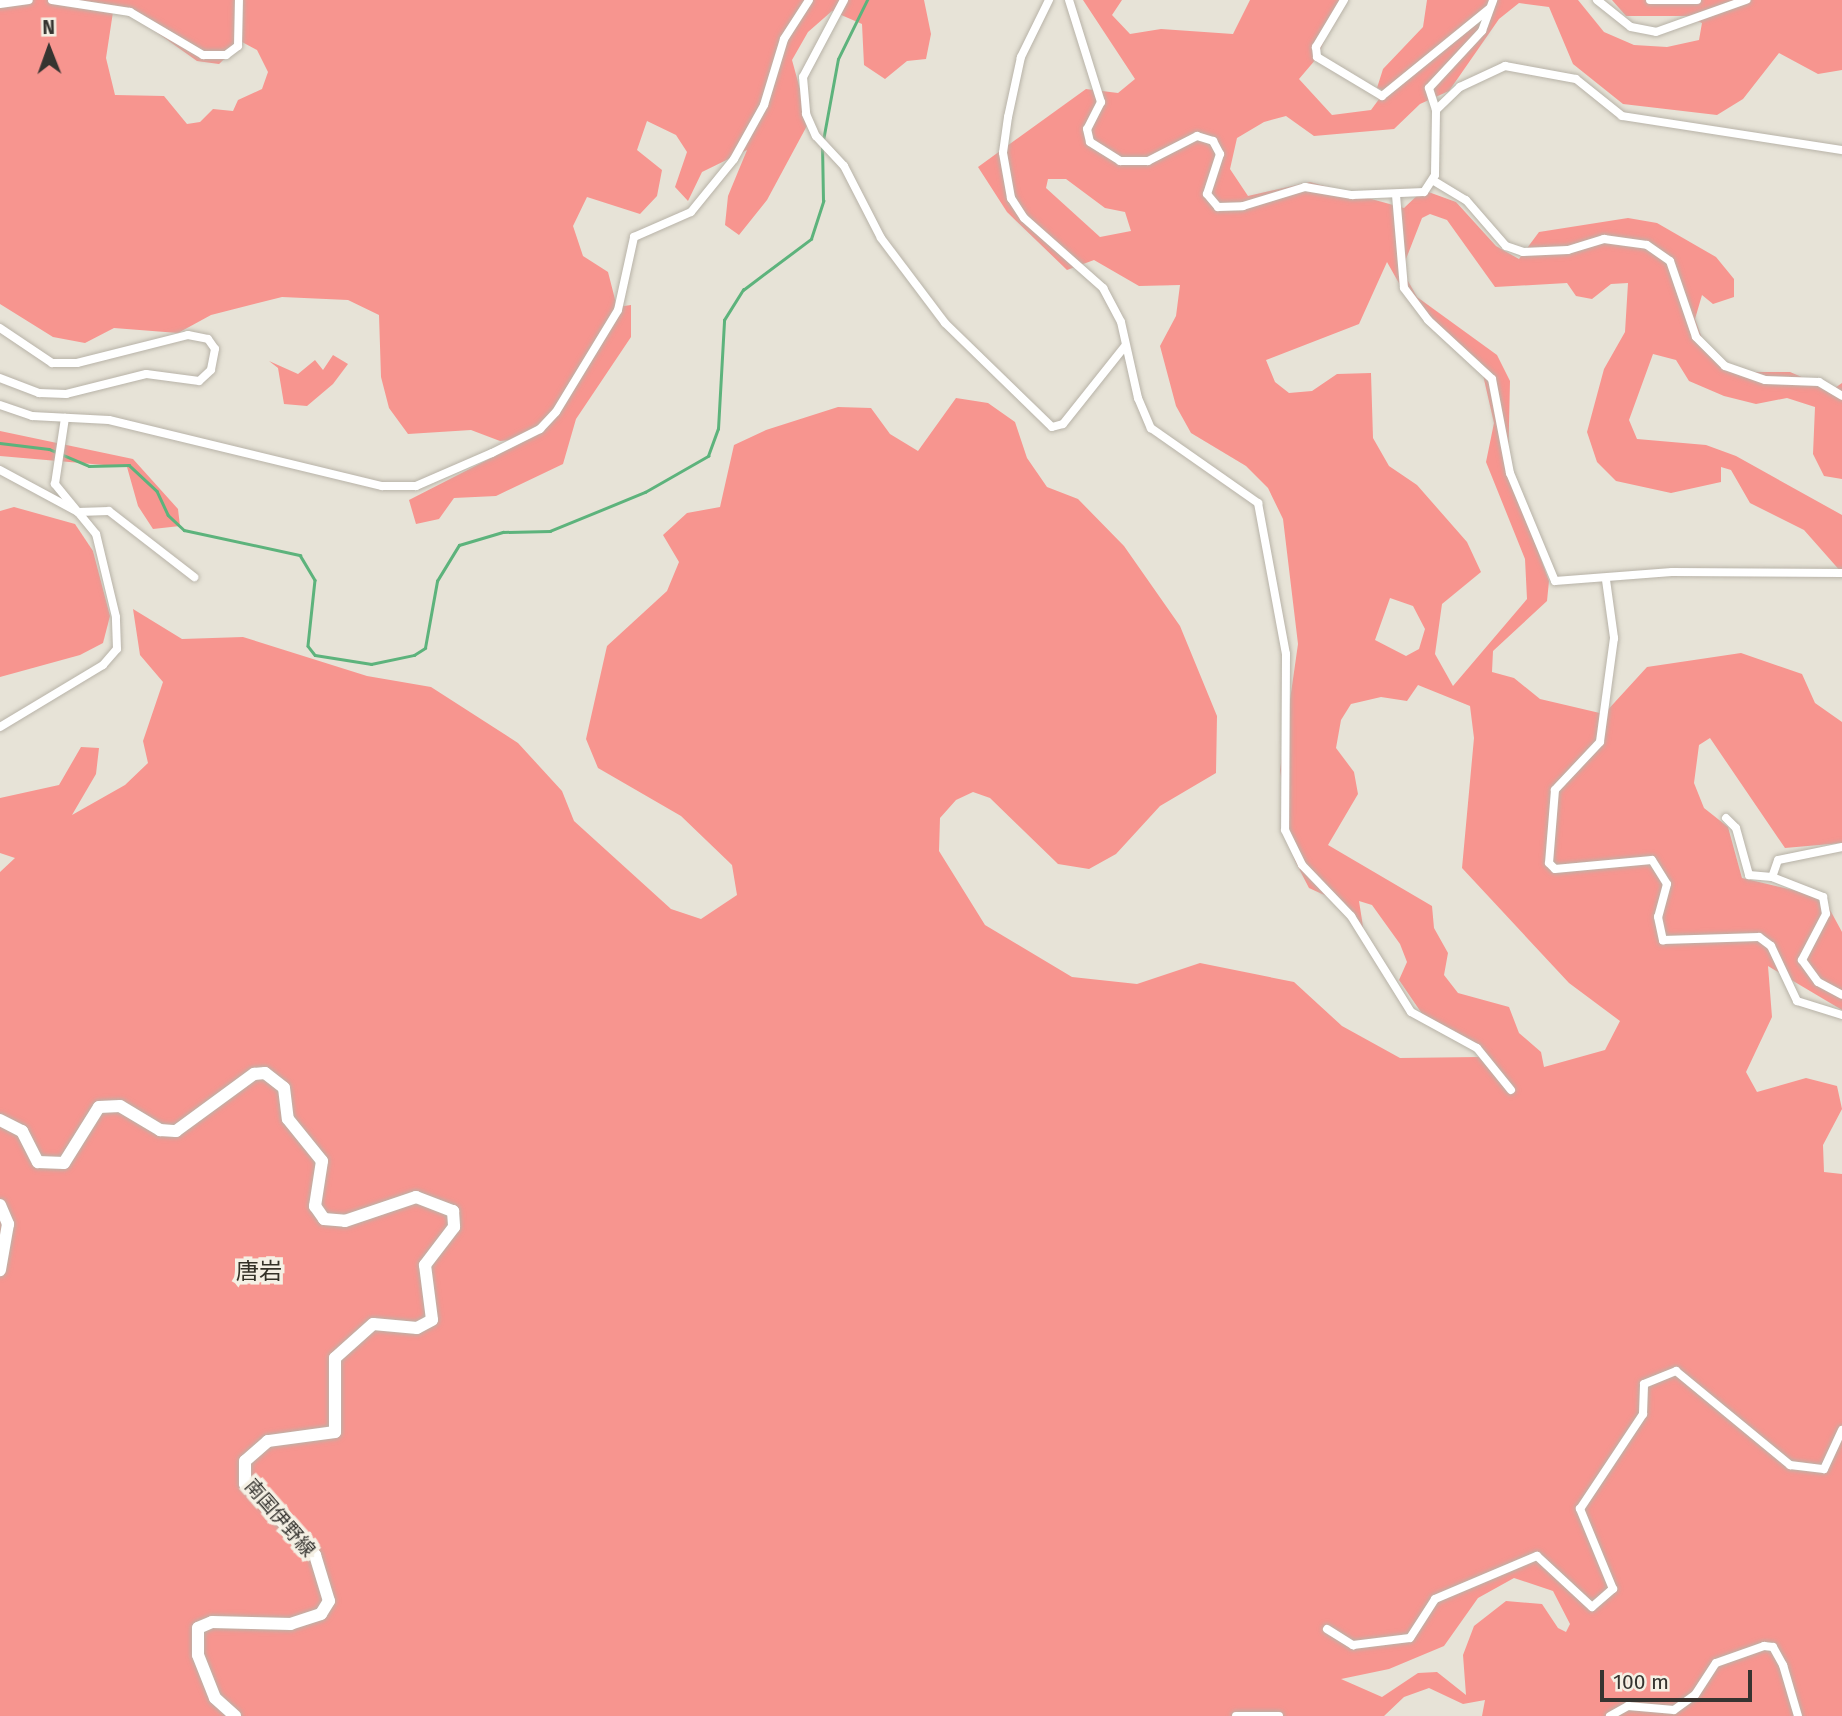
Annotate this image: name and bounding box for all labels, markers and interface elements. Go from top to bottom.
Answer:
north arrow [14,14,84,84]
text: N [42,16,55,39]
district label: 唐岩 [236,1257,282,1285]
street label: 南国伊野線 [240,1475,320,1561]
scale bar [1604,1656,1756,1700]
text: 100 m [1613,1669,1669,1695]

